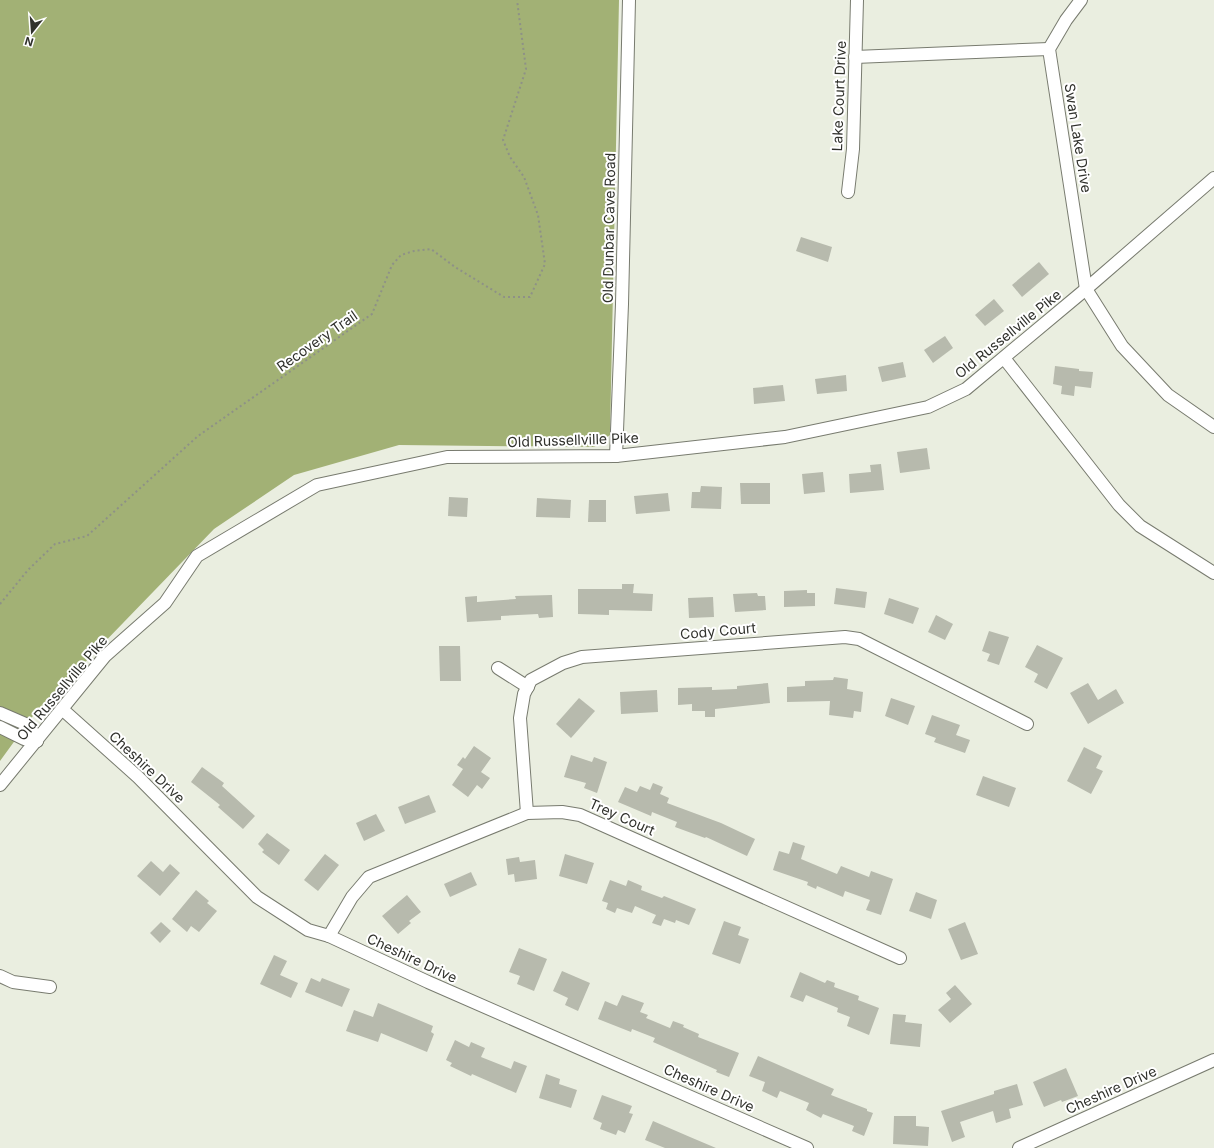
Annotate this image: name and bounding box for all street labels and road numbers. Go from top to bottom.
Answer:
street label: Lake Court Drive [828,40,849,152]
street label: Swan Lake Drive [1061,82,1096,194]
street label: Old Dunbar Cave Road [599,153,618,303]
street label: Old Russellville Pike [951,286,1064,382]
street label: Recovery Trail [273,307,360,375]
street label: Old Russellville Pike [507,429,639,450]
street label: Cody Court [679,619,757,642]
street label: Old Russellville Pike [13,632,110,744]
street label: Cheshire Drive [106,727,189,806]
street label: Trey Court [587,795,658,839]
street label: Cheshire Drive [364,929,460,986]
street label: Cheshire Drive [661,1060,757,1115]
street label: Cheshire Drive [1063,1062,1159,1117]

